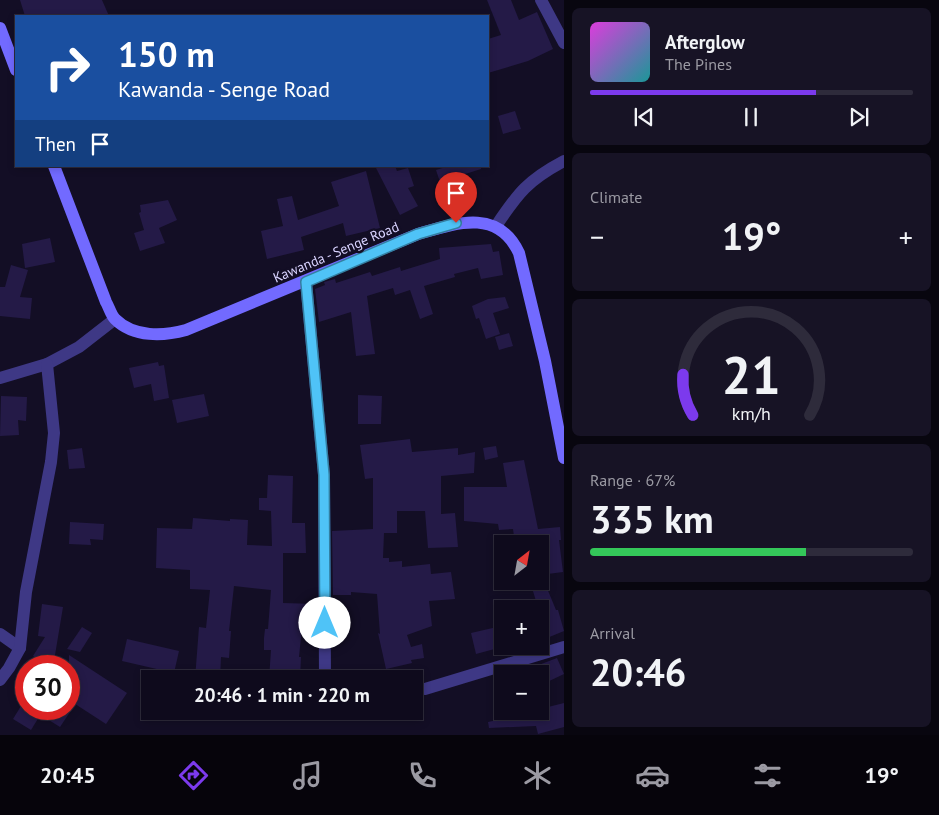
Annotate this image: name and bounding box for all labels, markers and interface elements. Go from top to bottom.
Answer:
text: Afterglow [665,30,745,54]
text: 150 m [118,31,215,77]
icon: right [35,35,100,100]
text: The Pines [665,54,732,74]
text: Kawanda - Senge Road [118,75,330,103]
icon: previous [630,103,658,131]
icon: pause [737,103,765,131]
icon: next [845,103,873,131]
icon: arrive [86,130,114,158]
text: Then [35,132,76,156]
pin [435,172,477,223]
icon: arrive [442,179,470,207]
text: Climate [590,187,642,207]
text: 19° [722,211,781,260]
street label: Kawanda - Senge Road [270,217,402,287]
text: − [590,218,604,255]
text: + [899,218,913,255]
text: 21 [722,341,781,408]
text: km/h [732,402,771,425]
text: Range · 67% [590,470,675,490]
text: 335 km [590,494,714,543]
north arrow [494,535,549,590]
map controls [494,535,549,720]
position arrow [298,596,350,648]
button: + [494,600,549,655]
text: Arrival [590,623,635,643]
text: 20:46 [590,647,686,696]
speed limit sign: 30 [15,655,80,720]
button: − [494,665,549,720]
text: 20:46 · 1 min · 220 m [194,683,370,707]
icon: directions [176,758,211,793]
icon: music [290,758,325,793]
icon: phone [405,758,440,793]
icon: climate [520,758,555,793]
icon: car [635,758,670,793]
icon: filters [750,758,785,793]
text: 20:45 [40,761,96,789]
text: 19° [864,761,899,789]

